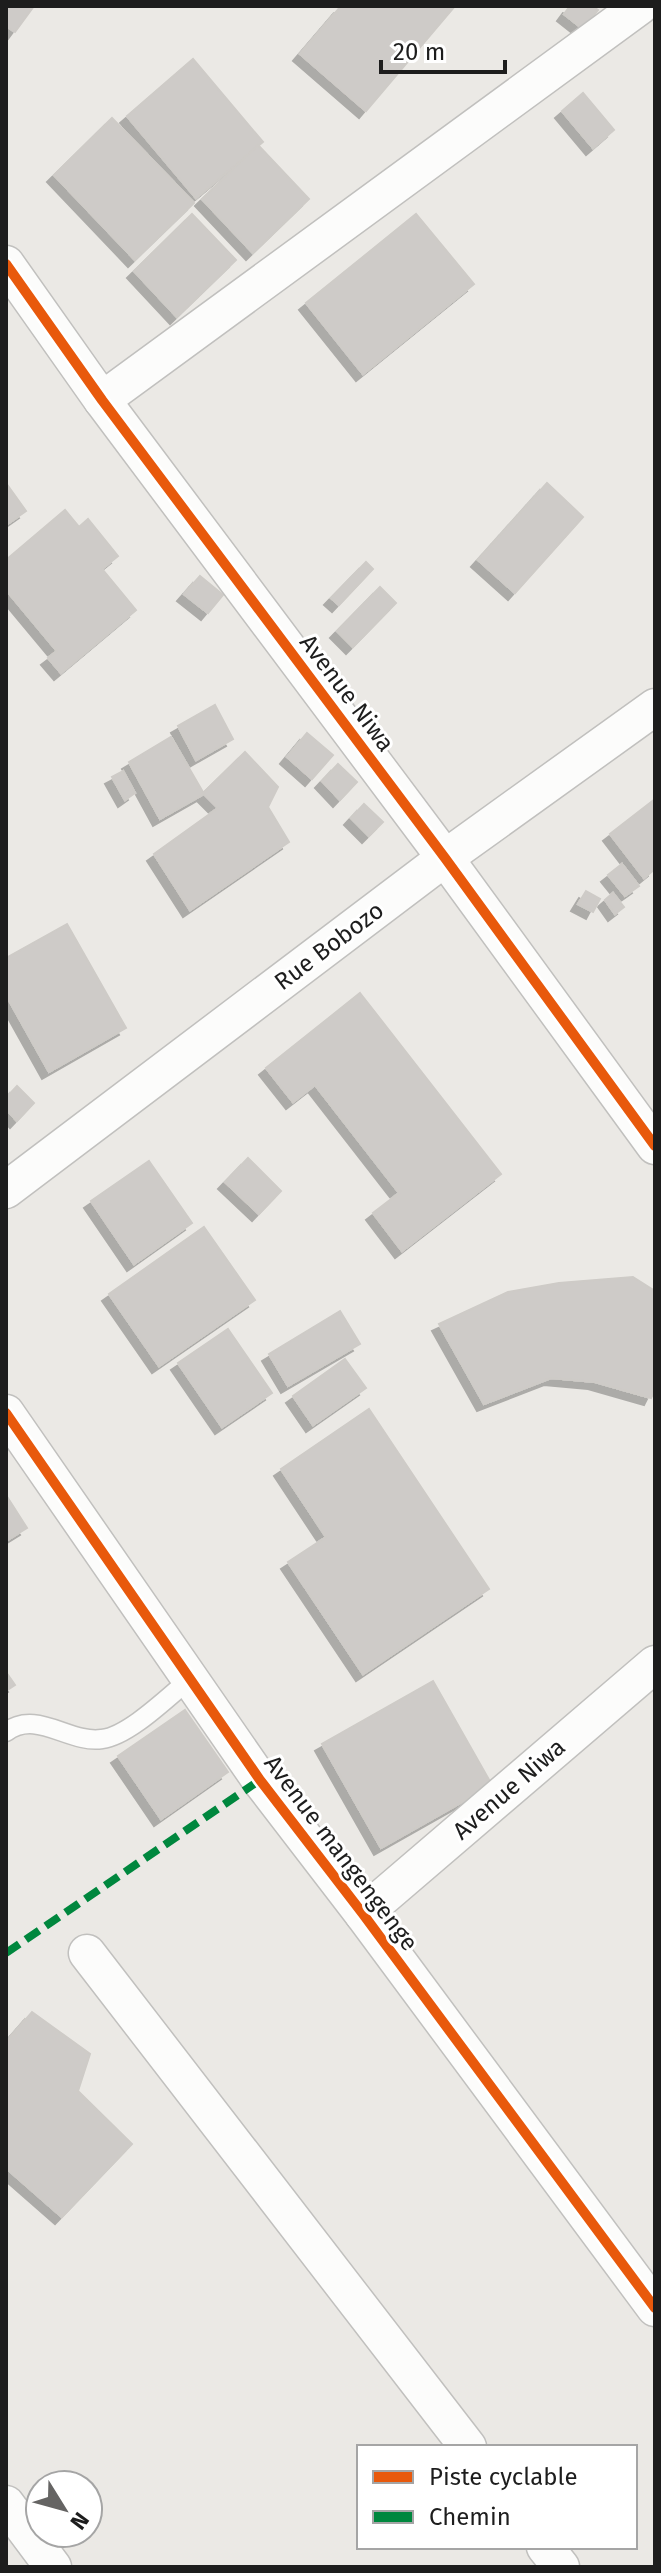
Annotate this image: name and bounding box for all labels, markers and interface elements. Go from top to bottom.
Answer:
scale bar [381,24,505,74]
text: 20 m [393,38,445,66]
street label: Avenue Niwa [294,629,400,757]
street label: Rue Bobozo [269,896,389,996]
street label: Avenue Niwa [447,1733,571,1845]
street label: Avenue mangengenge [258,1750,424,1956]
legend [357,2445,637,2549]
text: Piste cyclable [429,2463,578,2491]
north arrow [24,2469,104,2549]
text: Chemin [429,2503,511,2531]
text: N [64,2507,95,2535]

